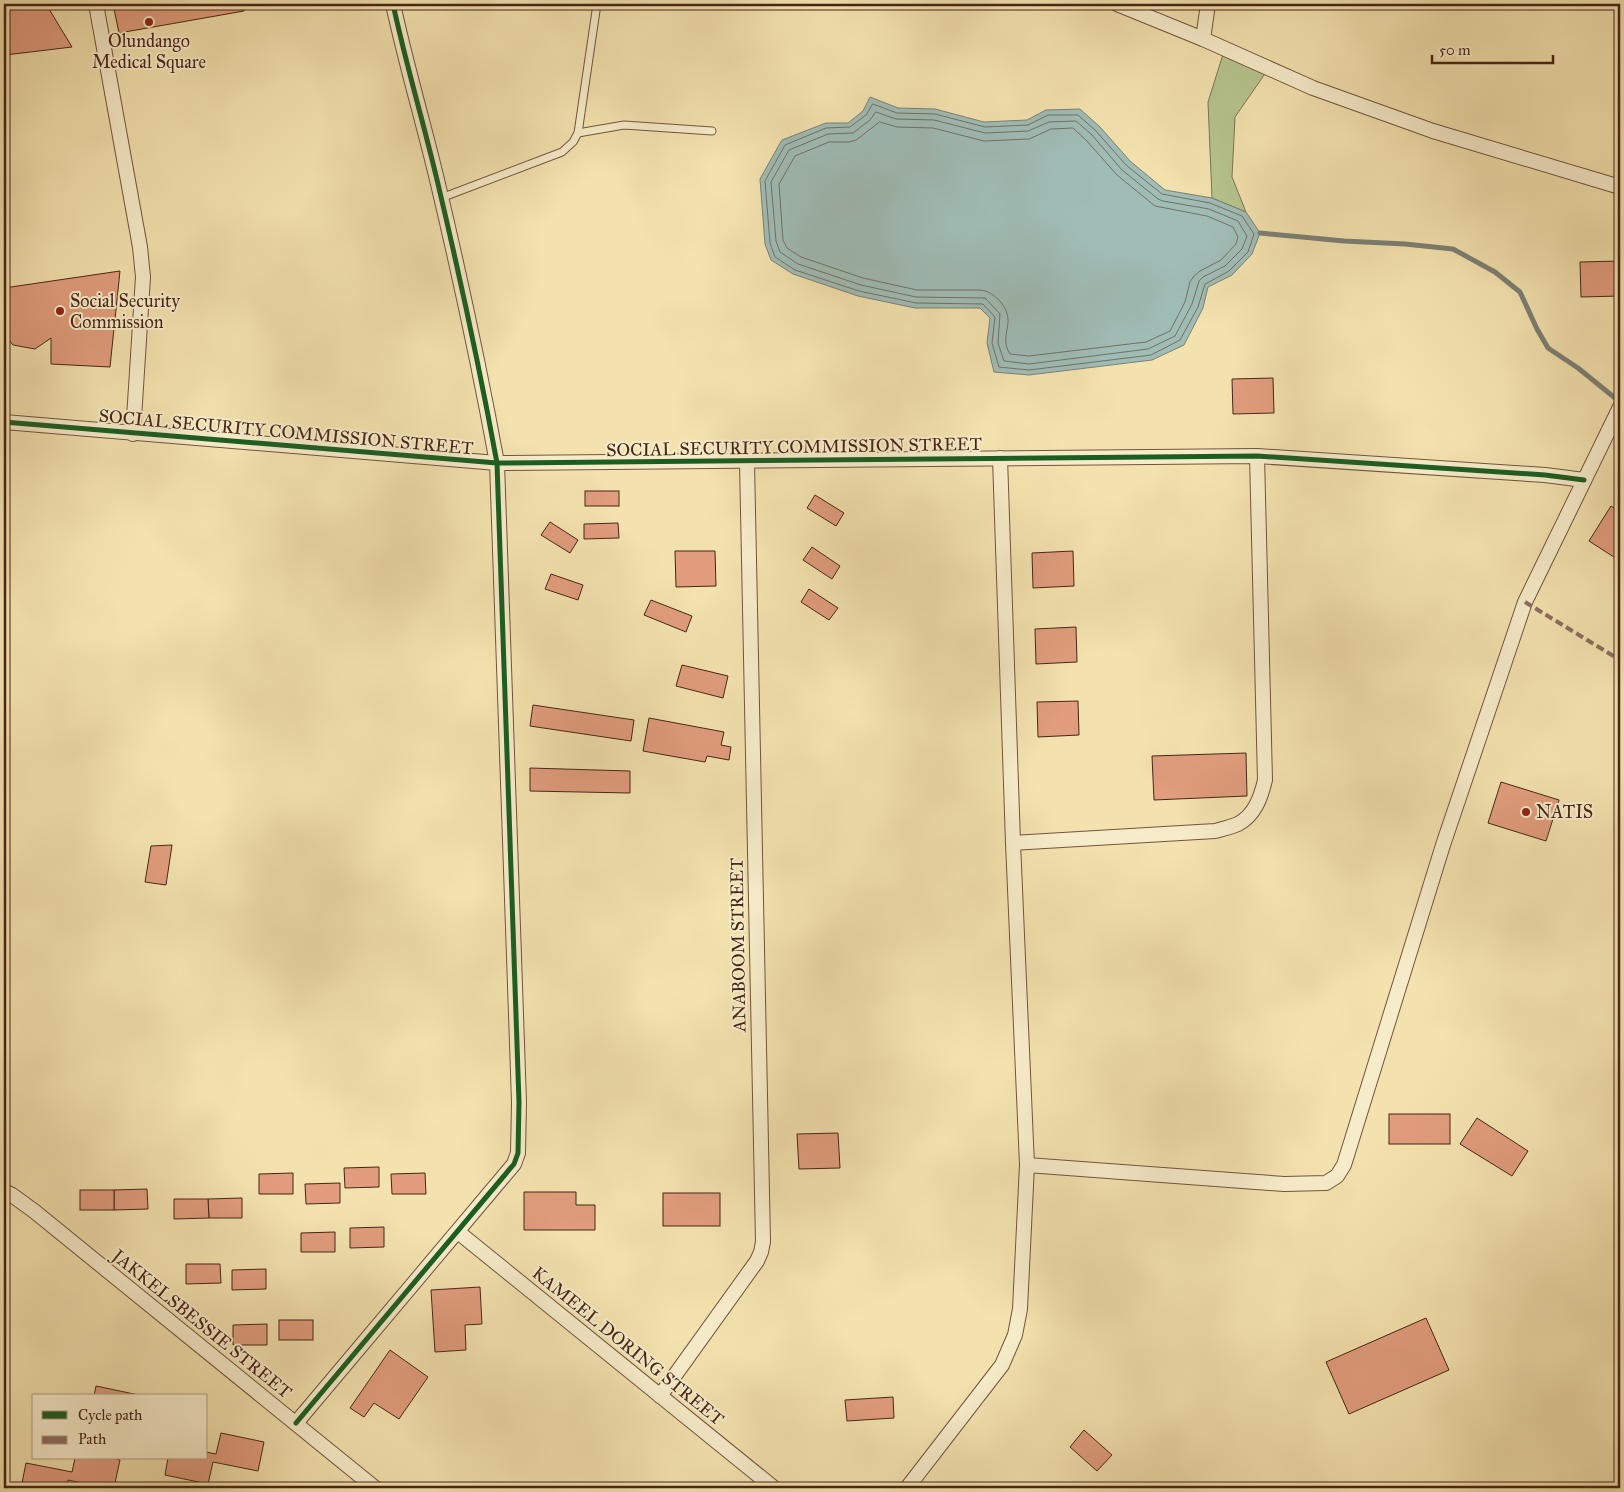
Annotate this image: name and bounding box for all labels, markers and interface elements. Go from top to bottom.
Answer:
marker: Olundango Medical Square [143,16,155,28]
place label: Olundango Medical Square [92,30,206,74]
scale bar [1432,32,1553,64]
text: 50 m [1439,41,1471,59]
place label: Social Security Commission [70,290,180,333]
marker: Social Security Commission [54,305,66,317]
street label: SOCIAL SECURITY COMMISSION STREET [98,405,474,459]
street label: SOCIAL SECURITY COMMISSION STREET [606,433,982,461]
place label: NATIS [1536,801,1593,823]
marker: NATIS [1520,806,1532,818]
street label: ANABOOM STREET [725,858,751,1033]
street label: JAKKELSBESSIE STREET [106,1243,296,1404]
street label: KAMEEL DORING STREET [528,1262,728,1430]
legend [32,1394,208,1460]
text: Cycle path [78,1406,143,1424]
text: Path [78,1430,107,1448]

